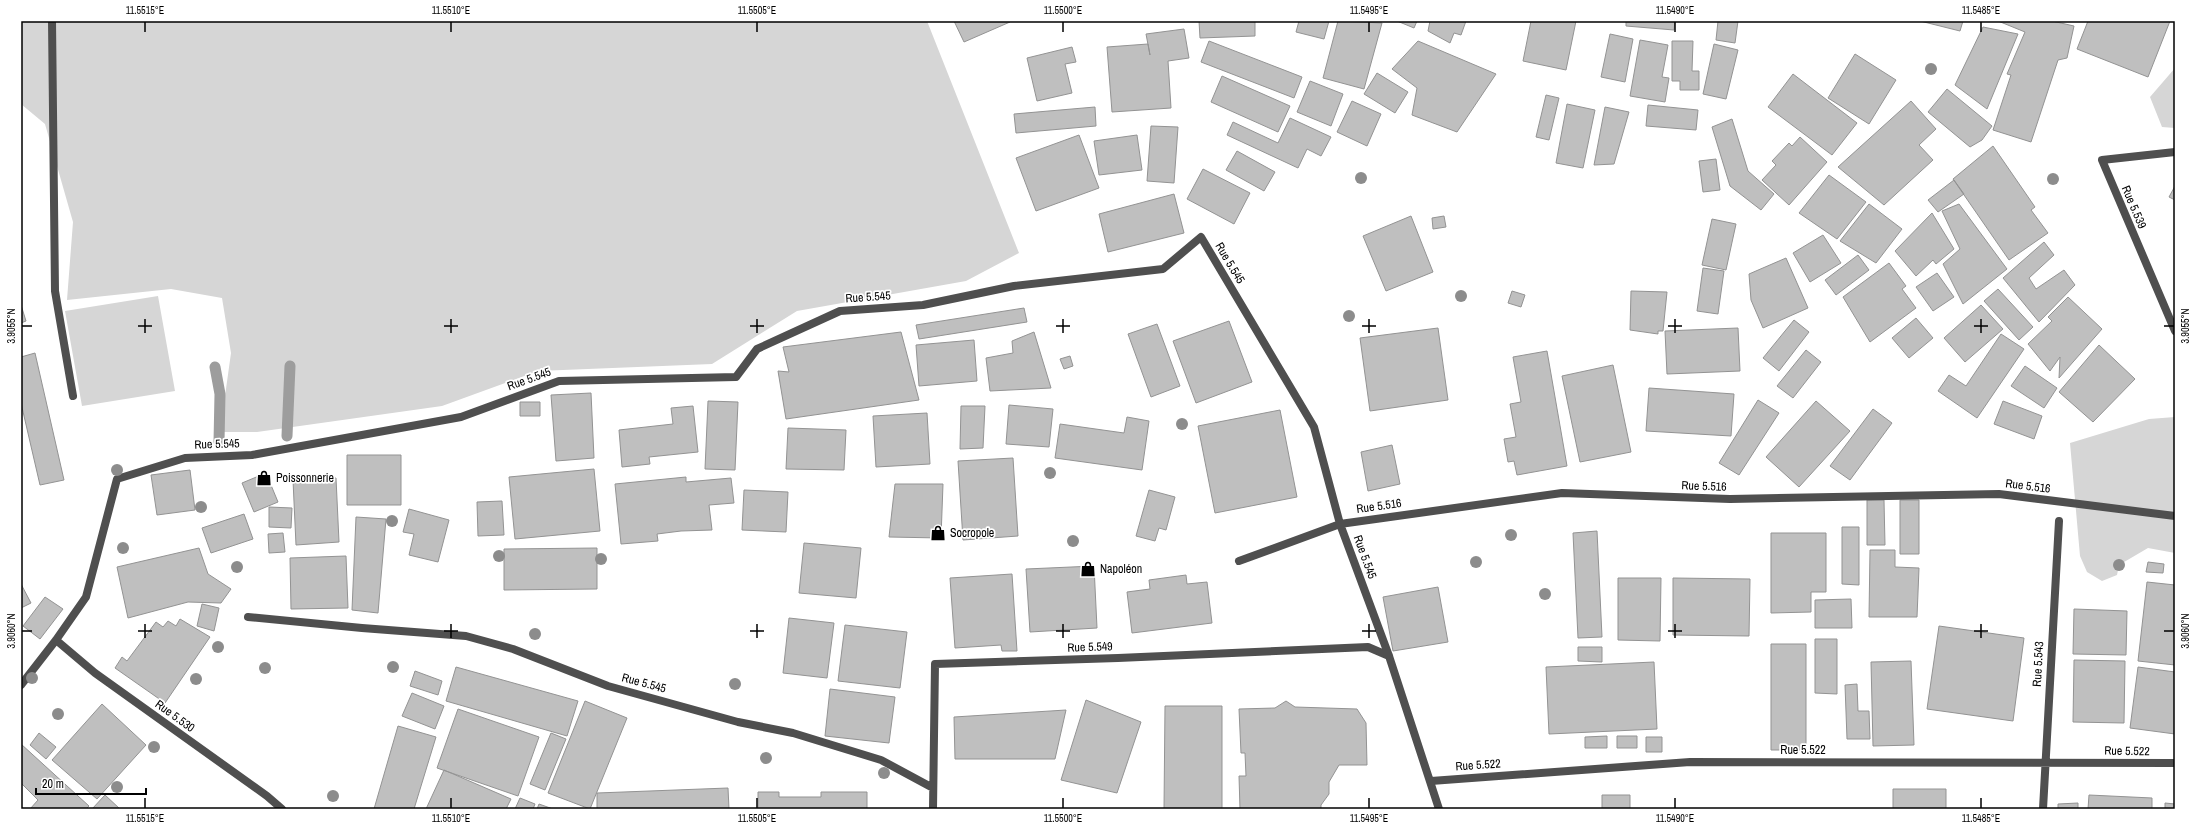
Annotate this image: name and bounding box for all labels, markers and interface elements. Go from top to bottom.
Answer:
text: 11.5515°E [126,4,164,17]
text: 11.5510°E [432,4,470,17]
text: 11.5505°E [738,4,776,17]
text: 11.5500°E [1044,4,1082,17]
text: 11.5495°E [1350,4,1388,17]
text: 11.5490°E [1656,4,1694,17]
text: 11.5485°E [1962,4,2000,17]
street label: Rue 5.539 [2118,183,2150,231]
street label: Rue 5.545 [1211,239,1249,287]
street label: Rue 5.545 [845,287,892,307]
text: 3.9055°N [5,308,18,344]
text: 3.9055°N [2179,308,2192,344]
street label: Rue 5.545 [505,364,554,394]
street label: Rue 5.545 [194,435,240,453]
shop icon: Poissonnerie [255,469,273,487]
place label: Poissonnerie [276,470,334,486]
street label: Rue 5.516 [2004,475,2052,497]
street label: Rue 5.516 [1681,477,1727,495]
street label: Rue 5.516 [1355,495,1403,517]
shop icon: Socropole [929,524,947,542]
place label: Socropole [950,525,994,541]
street label: Rue 5.545 [1350,533,1380,582]
shop icon: Napoléon [1079,560,1097,578]
place label: Napoléon [1100,561,1142,577]
text: 3.9060°N [5,613,18,649]
text: 3.9060°N [2179,613,2192,649]
street label: Rue 5.549 [1067,638,1113,656]
street label: Rue 5.543 [2029,641,2047,687]
street label: Rue 5.545 [620,669,669,697]
street label: Rue 5.530 [152,696,198,736]
street label: Rue 5.522 [1780,742,1826,758]
street label: Rue 5.522 [2104,743,2150,759]
street label: Rue 5.522 [1455,755,1501,775]
scale bar [36,770,146,796]
text: 20 m [42,776,64,792]
text: 11.5515°E [126,812,164,825]
text: 11.5510°E [432,812,470,825]
text: 11.5505°E [738,812,776,825]
text: 11.5500°E [1044,812,1082,825]
text: 11.5495°E [1350,812,1388,825]
text: 11.5490°E [1656,812,1694,825]
text: 11.5485°E [1962,812,2000,825]

